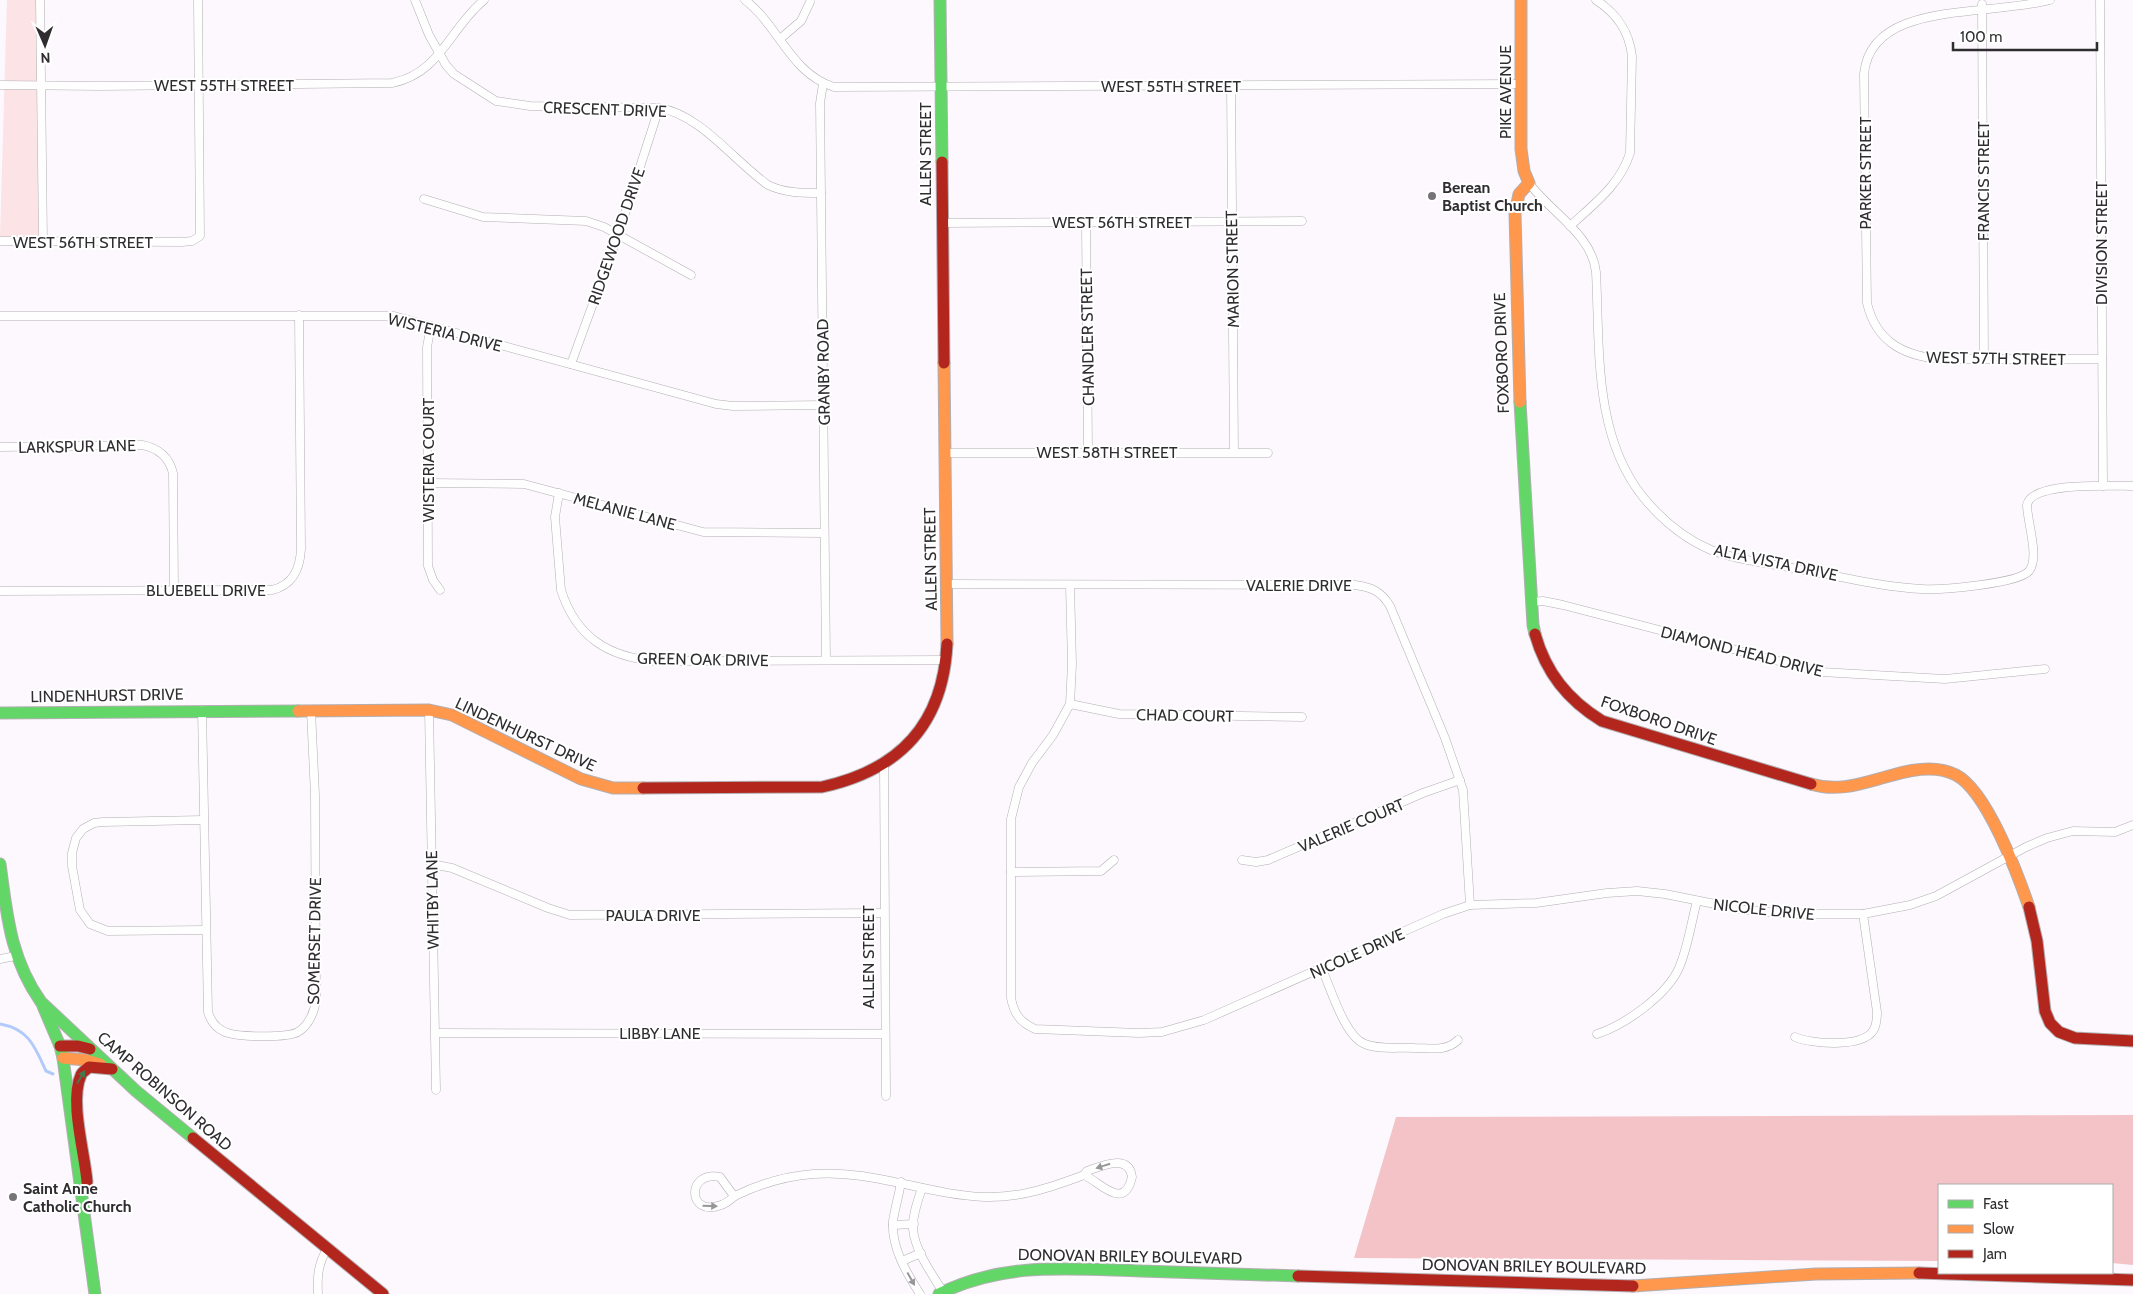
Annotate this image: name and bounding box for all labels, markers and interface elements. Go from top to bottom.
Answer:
north arrow [20,20,70,70]
scale bar [1953,20,2097,52]
text: 100 m [1960,28,2002,46]
street label: PIKE AVENUE [1496,45,1515,139]
text: N [40,49,51,67]
street label: WEST 55TH STREET [154,76,294,95]
street label: WEST 55TH STREET [1101,77,1241,96]
street label: CRESCENT DRIVE [543,98,667,121]
street label: ALLEN STREET [916,102,935,206]
street label: PARKER STREET [1856,116,1875,229]
street label: FRANCIS STREET [1974,121,1993,241]
street label: RIDGEWOOD DRIVE [584,165,649,307]
place label: Berean Baptist Church [1442,178,1543,215]
street label: DIVISION STREET [2092,181,2111,305]
marker: Berean Baptist Church [1426,190,1438,202]
street label: MARION STREET [1222,210,1243,328]
street label: WEST 56TH STREET [1052,213,1192,232]
street label: WEST 56TH STREET [13,233,153,252]
street label: CHANDLER STREET [1077,267,1098,406]
street label: FOXBORO DRIVE [1490,292,1513,414]
street label: WISTERIA DRIVE [386,309,504,356]
street label: GRANBY ROAD [813,319,834,425]
street label: WEST 57TH STREET [1926,348,2066,369]
street label: WISTERIA COURT [419,397,438,522]
street label: LARKSPUR LANE [18,436,136,457]
street label: WEST 58TH STREET [1037,443,1178,462]
street label: MELANIE LANE [571,489,678,534]
street label: ALLEN STREET [920,507,941,611]
street label: ALTA VISTA DRIVE [1712,540,1840,585]
street label: VALERIE DRIVE [1246,576,1352,595]
street label: BLUEBELL DRIVE [146,581,266,600]
street label: DIAMOND HEAD DRIVE [1659,622,1825,681]
street label: GREEN OAK DRIVE [637,649,769,670]
street label: LINDENHURST DRIVE [30,685,184,706]
street label: FOXBORO DRIVE [1599,692,1719,749]
street label: LINDENHURST DRIVE [452,693,599,775]
street label: CHAD COURT [1136,705,1234,726]
street label: VALERIE COURT [1295,794,1408,856]
street label: WHITBY LANE [422,850,443,950]
street label: SOMERSET DRIVE [304,877,325,1005]
street label: NICOLE DRIVE [1712,895,1816,924]
street label: ALLEN STREET [859,905,878,1009]
street label: PAULA DRIVE [605,906,701,925]
street label: NICOLE DRIVE [1307,924,1408,983]
street label: LIBBY LANE [619,1024,701,1043]
street label: CAMP ROBINSON ROAD [94,1028,236,1155]
one-way arrow [76,1071,85,1084]
one-way arrow [1095,1162,1110,1170]
place label: Saint Anne Catholic Church [23,1179,132,1216]
legend [1938,1184,2113,1274]
marker: Saint Anne Catholic Church [7,1191,19,1203]
text: Fast [1983,1195,2008,1213]
one-way arrow [702,1202,718,1210]
text: Slow [1983,1220,2014,1238]
street label: DONOVAN BRILEY BOULEVARD [1018,1245,1242,1268]
text: Jam [1982,1245,2007,1263]
street label: DONOVAN BRILEY BOULEVARD [1422,1255,1646,1278]
one-way arrow [906,1272,915,1286]

